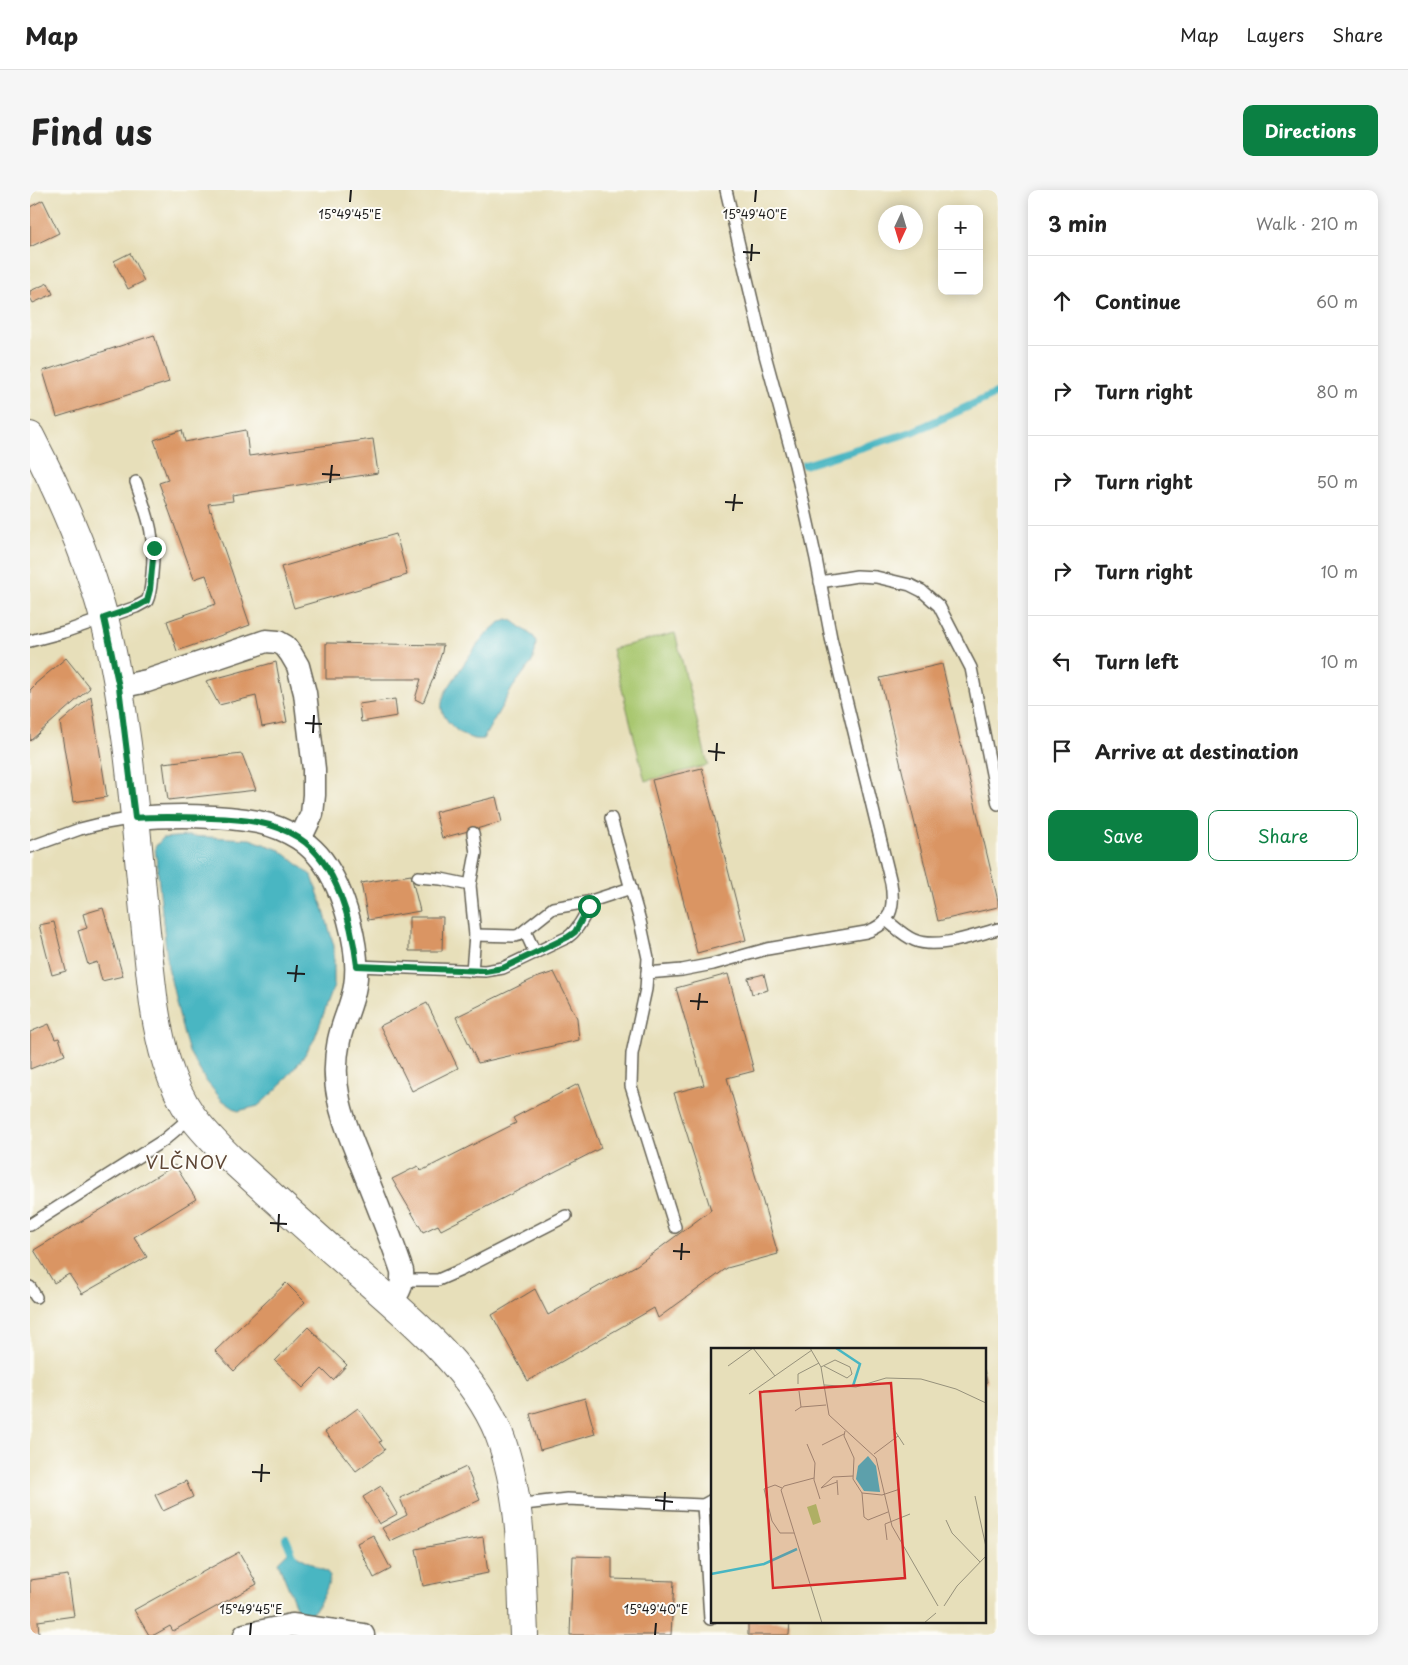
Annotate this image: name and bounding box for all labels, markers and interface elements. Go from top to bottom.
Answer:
text: Map [25,17,78,53]
text: Map [1180,21,1219,48]
text: Layers [1247,21,1304,48]
text: Share [1332,21,1383,48]
text: Find us [30,104,152,157]
button: Directions [1243,105,1378,156]
text: 15°49'45"E [318,205,382,223]
text: 15°49'40"E [723,205,787,223]
north arrow [878,205,923,250]
map controls [938,205,983,295]
button: + [938,205,983,250]
text: 3 min [1048,207,1107,239]
text: Walk · 210 m [1256,211,1358,235]
button: − [938,250,983,295]
icon: ahead [1048,287,1076,315]
text: Continue [1095,287,1181,315]
text: 60 m [1316,289,1358,313]
icon: right [1048,377,1076,405]
text: Turn right [1095,377,1193,405]
text: 80 m [1316,379,1358,403]
icon: right [1048,467,1076,495]
text: Turn right [1095,467,1193,495]
text: 50 m [1317,469,1358,493]
route end [143,537,166,560]
icon: right [1048,557,1076,585]
text: Turn right [1095,557,1193,585]
text: 10 m [1321,559,1358,583]
icon: left [1048,647,1076,675]
text: Turn left [1095,647,1179,675]
text: 10 m [1321,649,1358,673]
icon: arrive [1048,737,1076,765]
text: Arrive at destination [1095,737,1299,765]
button: Save [1048,810,1198,861]
button: Share [1208,810,1358,861]
route start [578,895,601,918]
district label: VLČNOV [146,1148,228,1175]
inset map [711,1348,986,1622]
text: 15°49'45"E [219,1600,283,1618]
text: 15°49'40"E [624,1600,688,1618]

